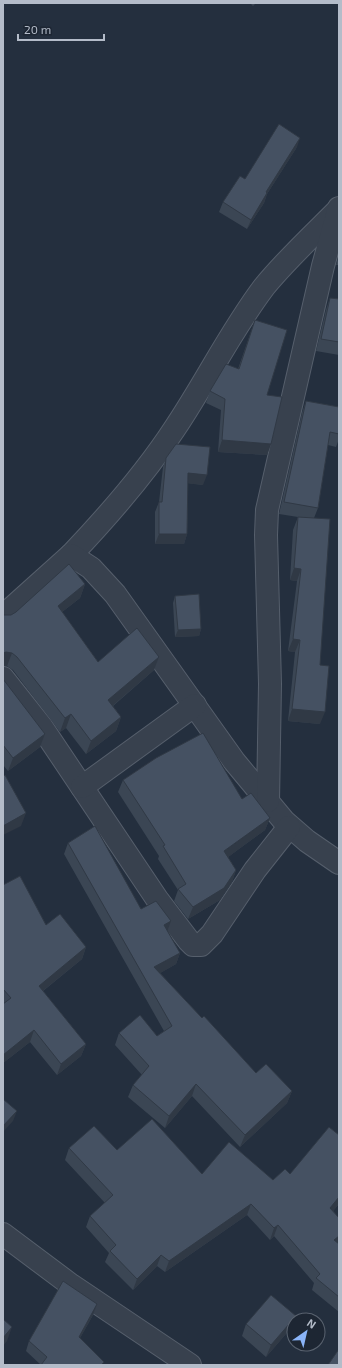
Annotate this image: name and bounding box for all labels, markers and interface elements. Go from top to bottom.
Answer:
scale bar [18,16,104,42]
text: 20 m [24,22,51,36]
north arrow [286,1312,326,1352]
text: N [305,1316,319,1331]

